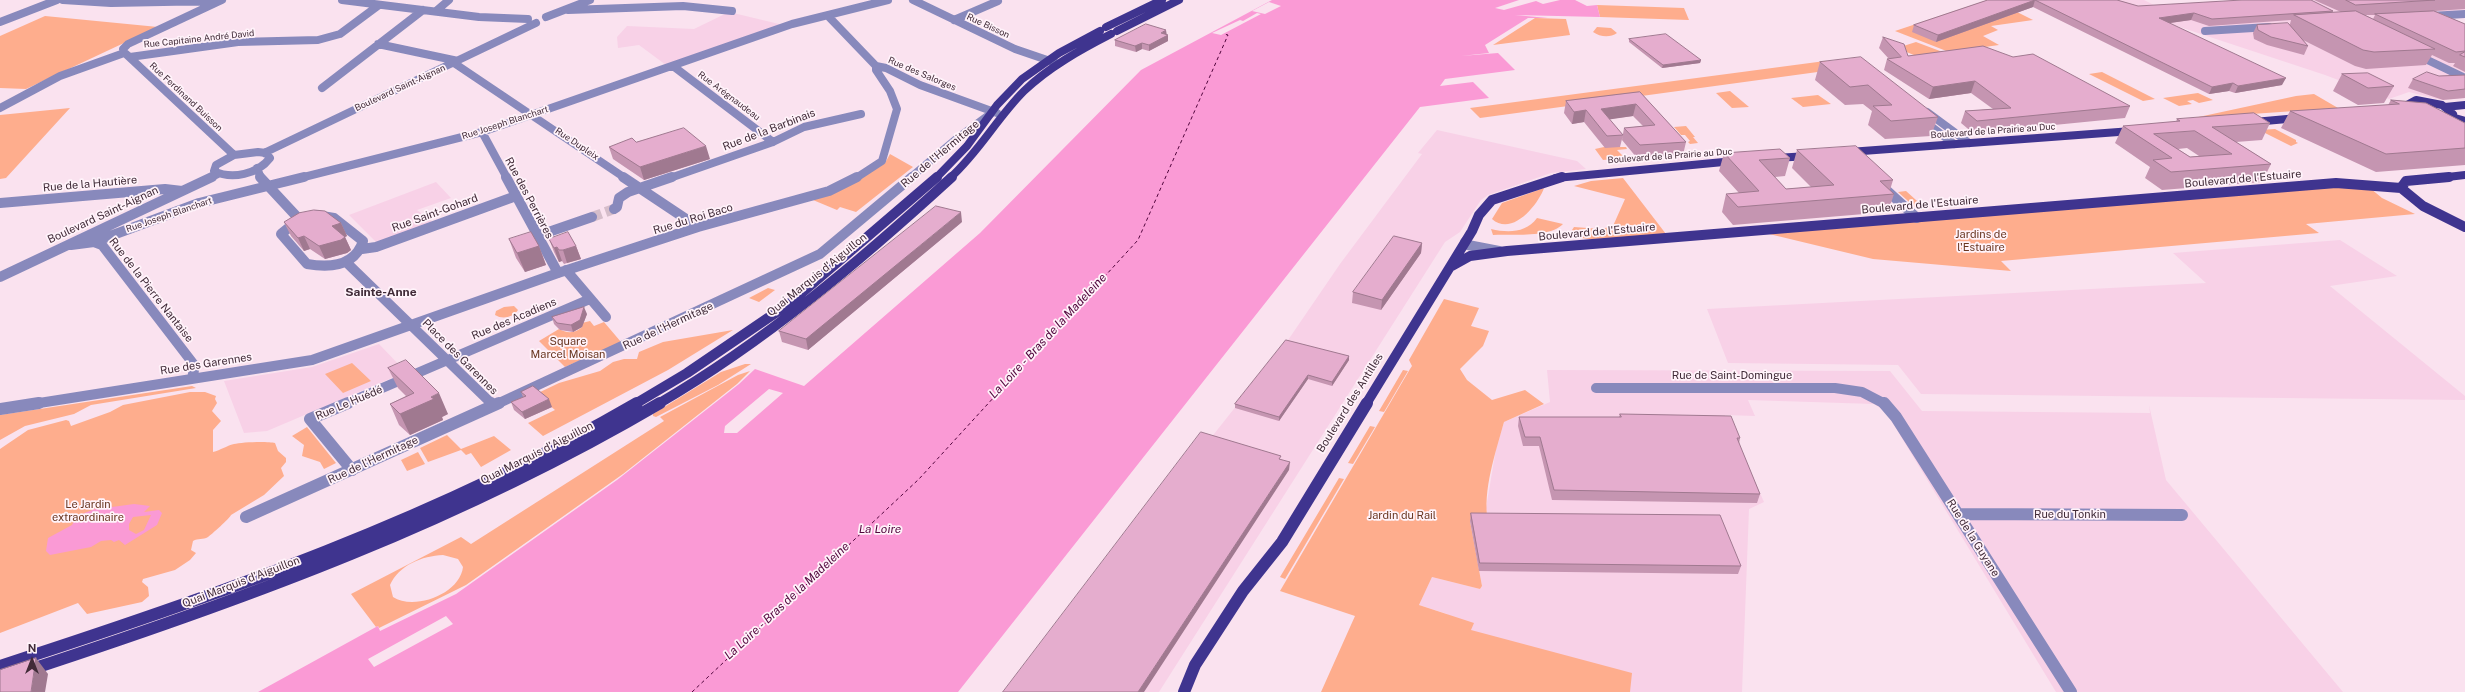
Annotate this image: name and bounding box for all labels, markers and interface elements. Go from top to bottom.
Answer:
street label: Rue Bisson [965,11,1011,41]
street label: Rue Capitaine André David [143,28,255,50]
street label: Rue des Salorges [886,55,958,93]
street label: Rue Ferdinand Buisson [147,60,225,134]
street label: Boulevard Saint-Aignan [353,62,447,114]
street label: Rue Arégnaudeau [696,69,762,123]
street label: Rue Joseph Blanchart [460,104,550,142]
street label: Rue de la Barbinais [721,106,817,154]
street label: Rue de l'Hermitage [898,117,982,191]
street label: Boulevard de la Prairie au Duc [1930,121,2056,141]
street label: Rue Dupleix [553,125,601,163]
street label: Boulevard de la Prairie au Duc [1607,146,1733,166]
street label: Rue des Perrières [502,155,556,241]
street label: Boulevard de l'Estuaire [2184,167,2302,191]
street label: Rue de la Hautière [42,173,138,195]
street label: Boulevard Saint-Aignan [46,184,160,246]
street label: Rue Saint-Gohard [390,191,480,235]
street label: Boulevard de l'Estuaire [1861,193,1979,217]
street label: Rue Joseph Blanchart [125,195,213,235]
street label: Rue du Roi Baco [652,201,734,237]
street label: Boulevard de l'Estuaire [1538,220,1656,244]
park label: Jardins de l'Estuaire [1955,228,2007,254]
street label: Quai Marquis d'Aiguillon [764,231,870,319]
street label: Rue de la Pierre Nantaise [106,235,196,345]
water label: La Loire - Bras de la Madeleine [986,271,1110,401]
district label: Sainte-Anne [345,285,417,299]
street label: Rue des Acadiens [470,295,558,343]
street label: Rue de l'Hermitage [621,299,715,353]
street label: Place des Garennes [420,317,500,397]
park label: Square Marcel Moisan [531,335,605,361]
street label: Rue des Garennes [159,350,253,378]
street label: Boulevard des Antilles [1314,351,1386,455]
street label: Rue de Saint-Domingue [1672,369,1792,383]
street label: Rue Le Huédé [314,383,384,423]
street label: Quai Marquis d'Aiguillon [479,419,595,487]
street label: Rue de l'Hermitage [326,433,420,487]
street label: Rue de la Guyane [1944,497,2002,579]
park label: Le Jardin extraordinaire [52,498,124,524]
street label: Rue du Tonkin [2034,508,2106,522]
park label: Jardin du Rail [1368,509,1436,523]
water label: La Loire [859,522,901,536]
water label: La Loire - Bras de la Madeleine [722,539,852,663]
street label: Quai Marquis d'Aiguillon [181,554,301,610]
north arrow [12,640,52,680]
text: N [28,642,36,654]

